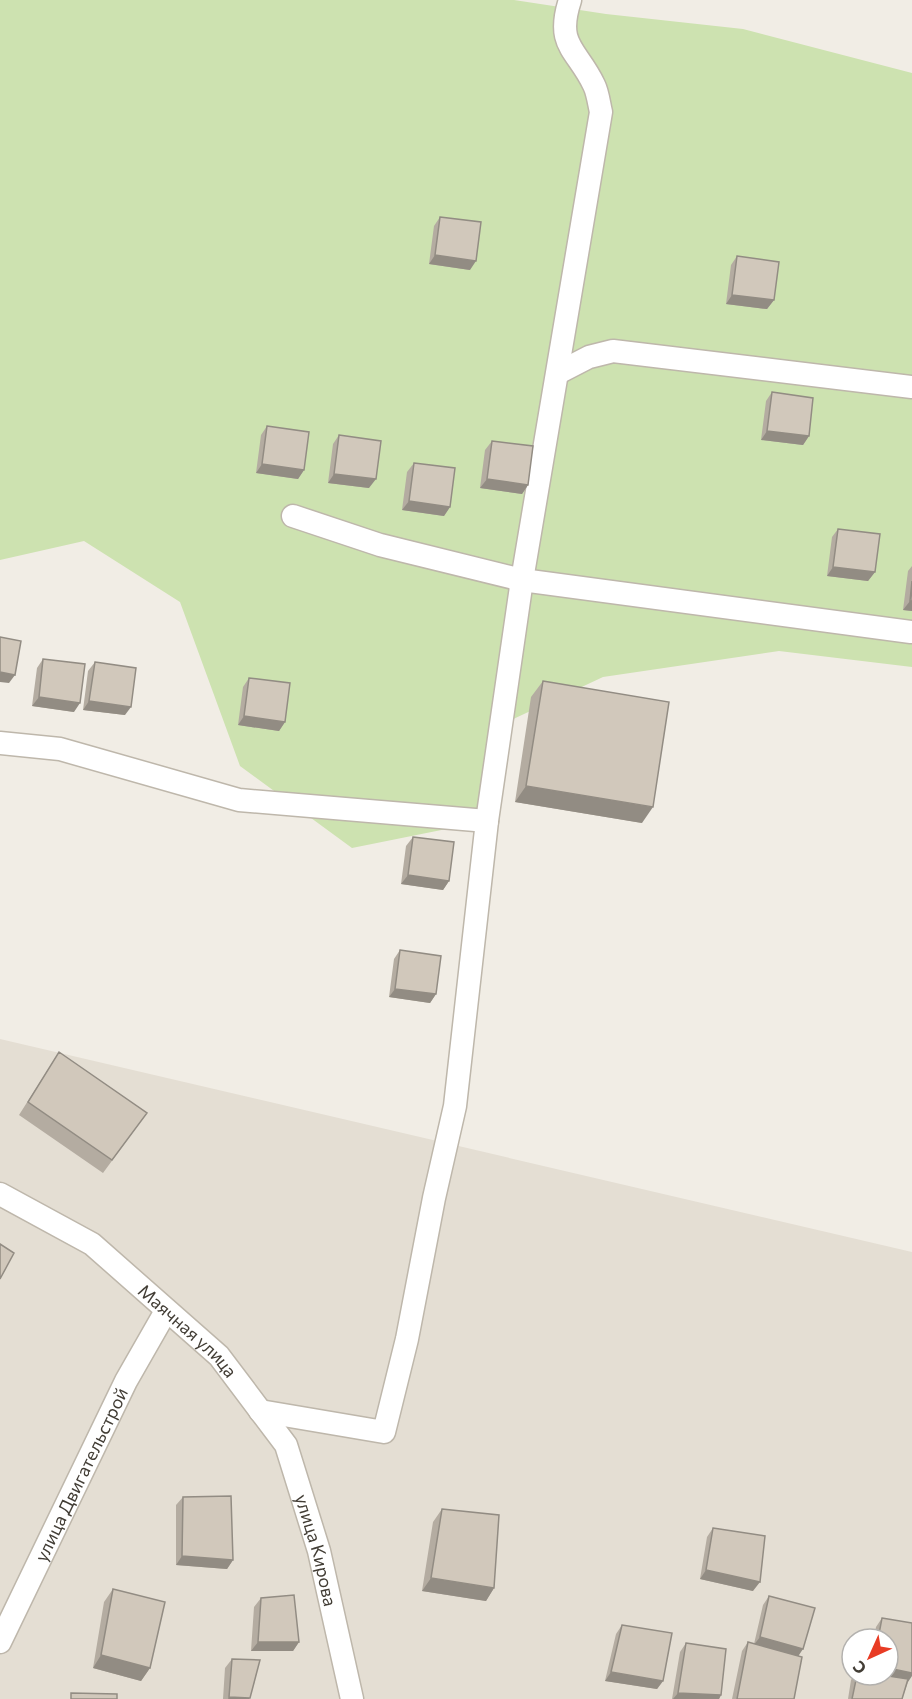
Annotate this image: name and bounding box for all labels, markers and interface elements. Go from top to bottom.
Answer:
street label: Маячная улица [134,1279,242,1381]
street label: улица Двигательстрой [30,1384,132,1565]
street label: улица Кирова [291,1491,342,1608]
north arrow [840,1627,900,1687]
text: С [848,1657,870,1679]

